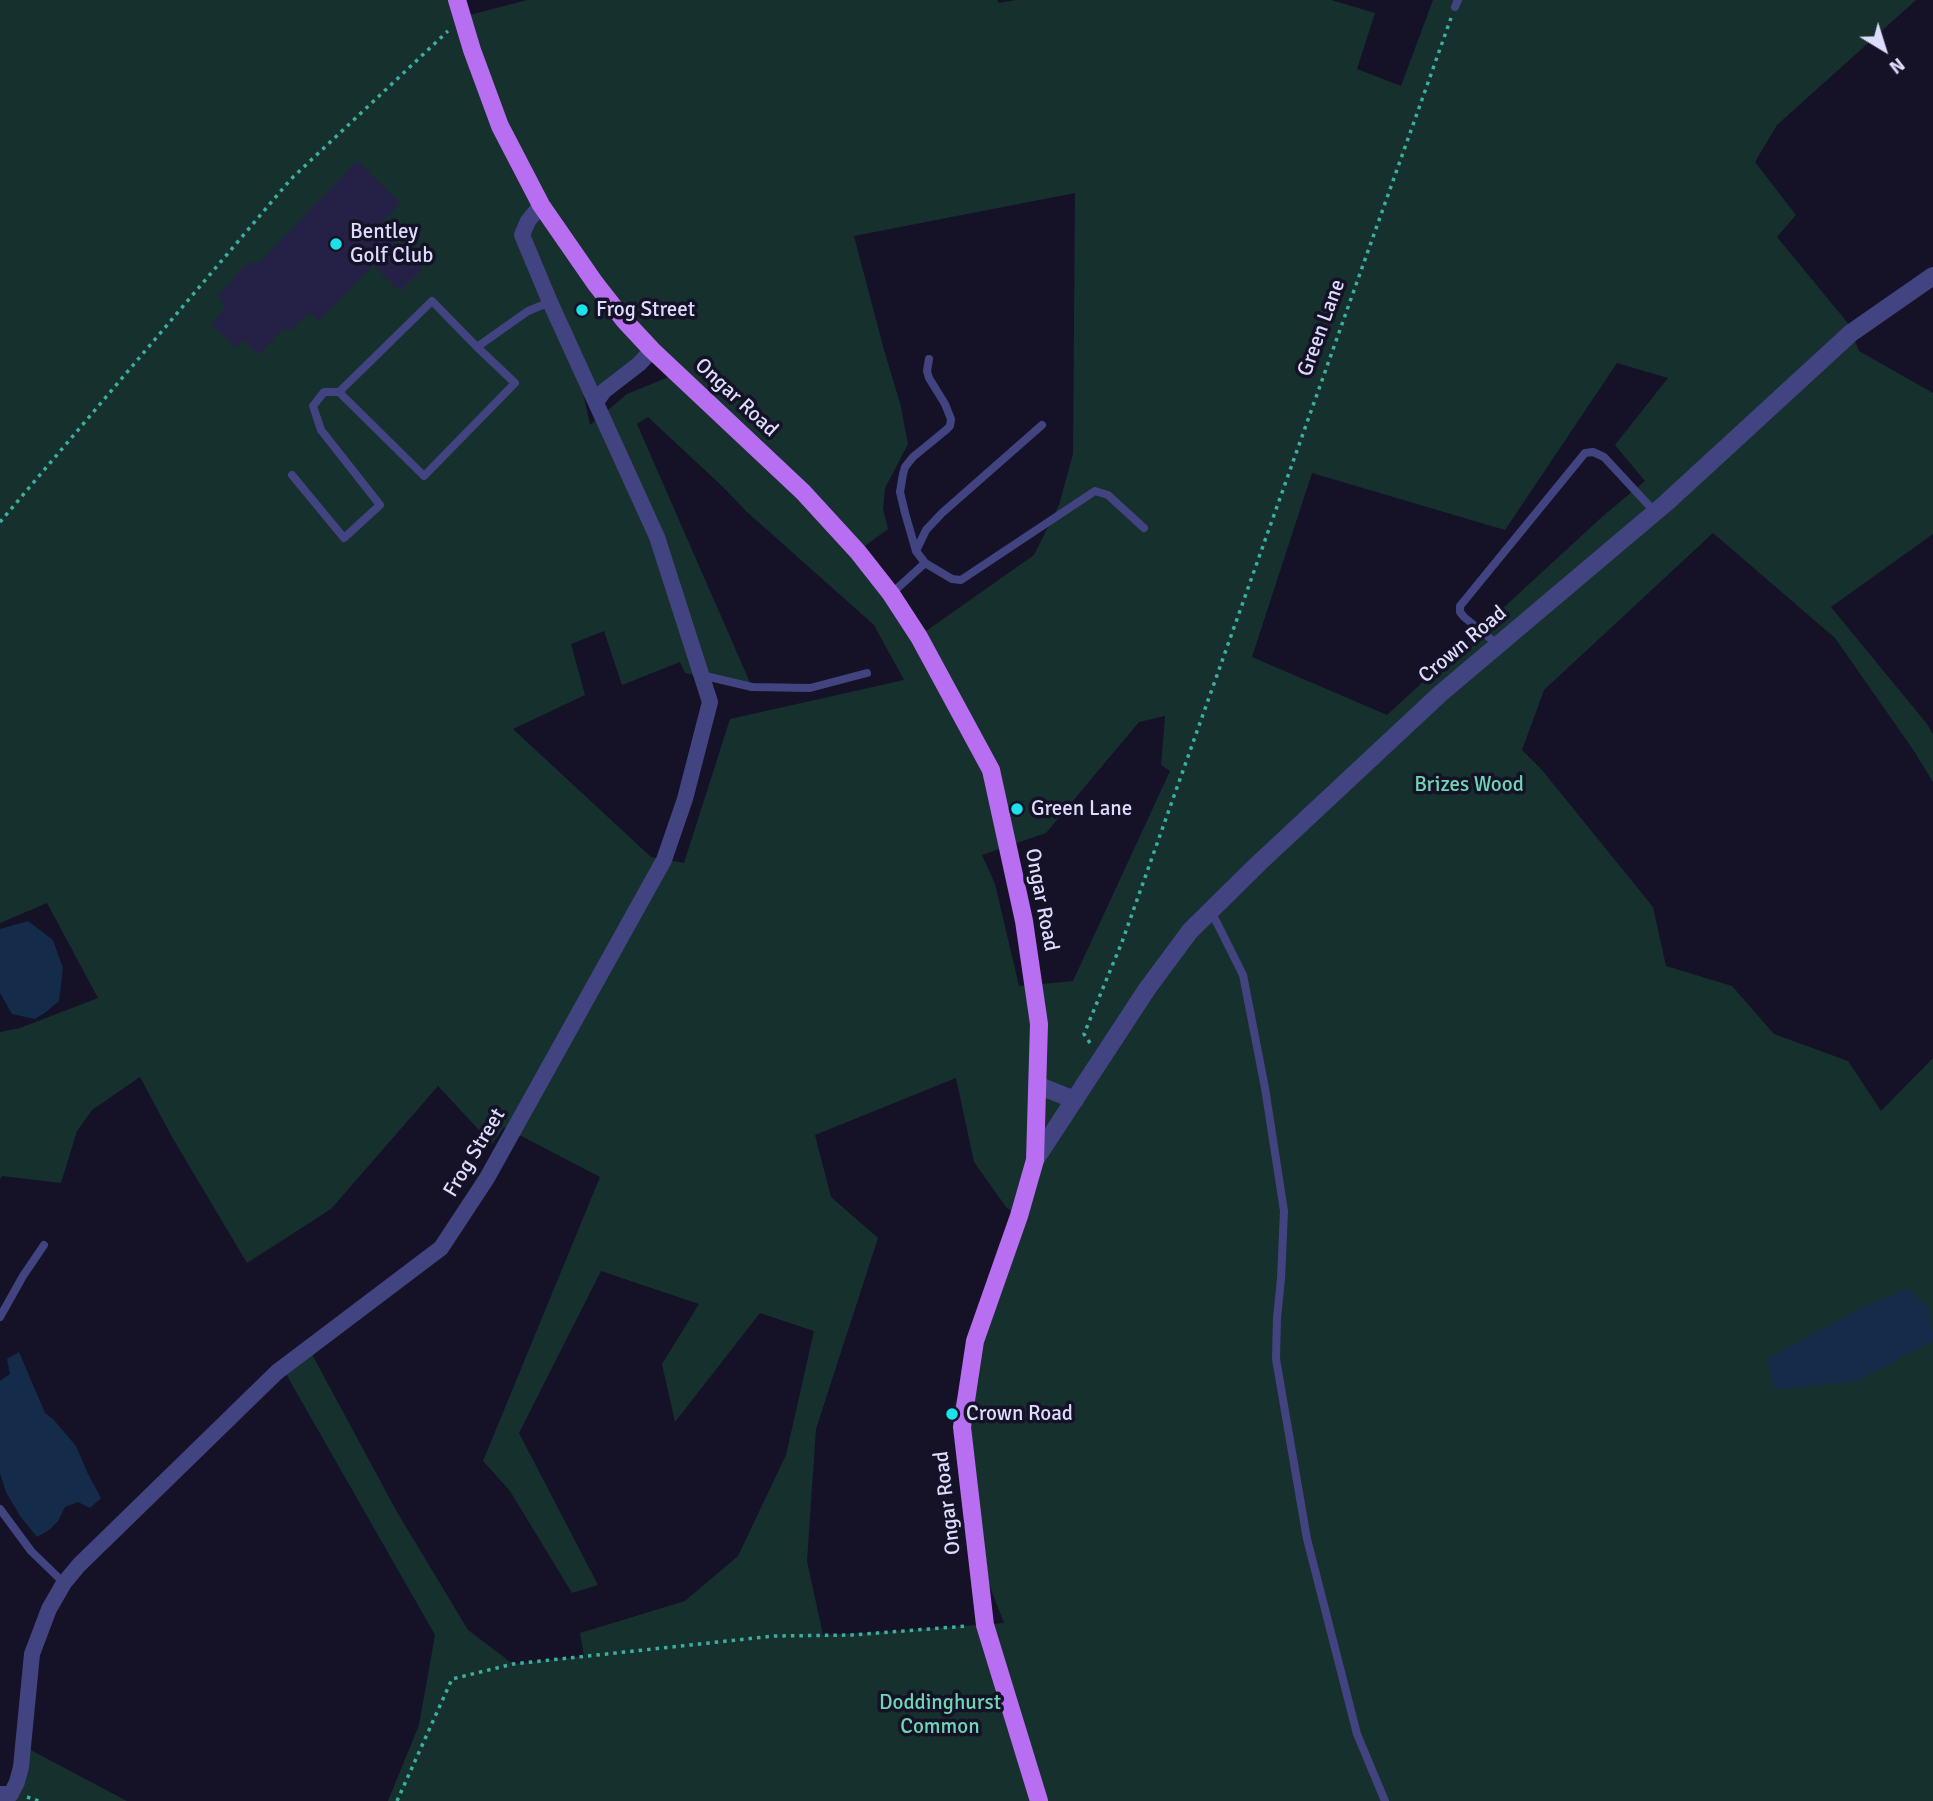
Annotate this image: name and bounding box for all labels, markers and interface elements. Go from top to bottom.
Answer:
north arrow [1849,14,1919,84]
text: N [1884,52,1910,79]
place label: Bentley Golf Club [350,219,433,269]
marker: Bentley Golf Club [328,236,344,252]
street label: Green Lane [1293,276,1351,380]
place label: Frog Street [596,297,695,323]
marker: Frog Street [574,302,590,318]
street label: Ongar Road [689,353,783,443]
street label: Crown Road [1414,601,1512,689]
park label: Brizes Wood [1414,772,1524,798]
place label: Green Lane [1031,796,1132,822]
marker: Green Lane [1009,801,1025,817]
street label: Ongar Road [1019,846,1063,954]
street label: Frog Street [439,1104,511,1202]
place label: Crown Road [966,1401,1073,1427]
marker: Crown Road [944,1406,960,1422]
street label: Ongar Road [929,1450,967,1556]
park label: Doddinghurst Common [879,1690,1001,1740]

